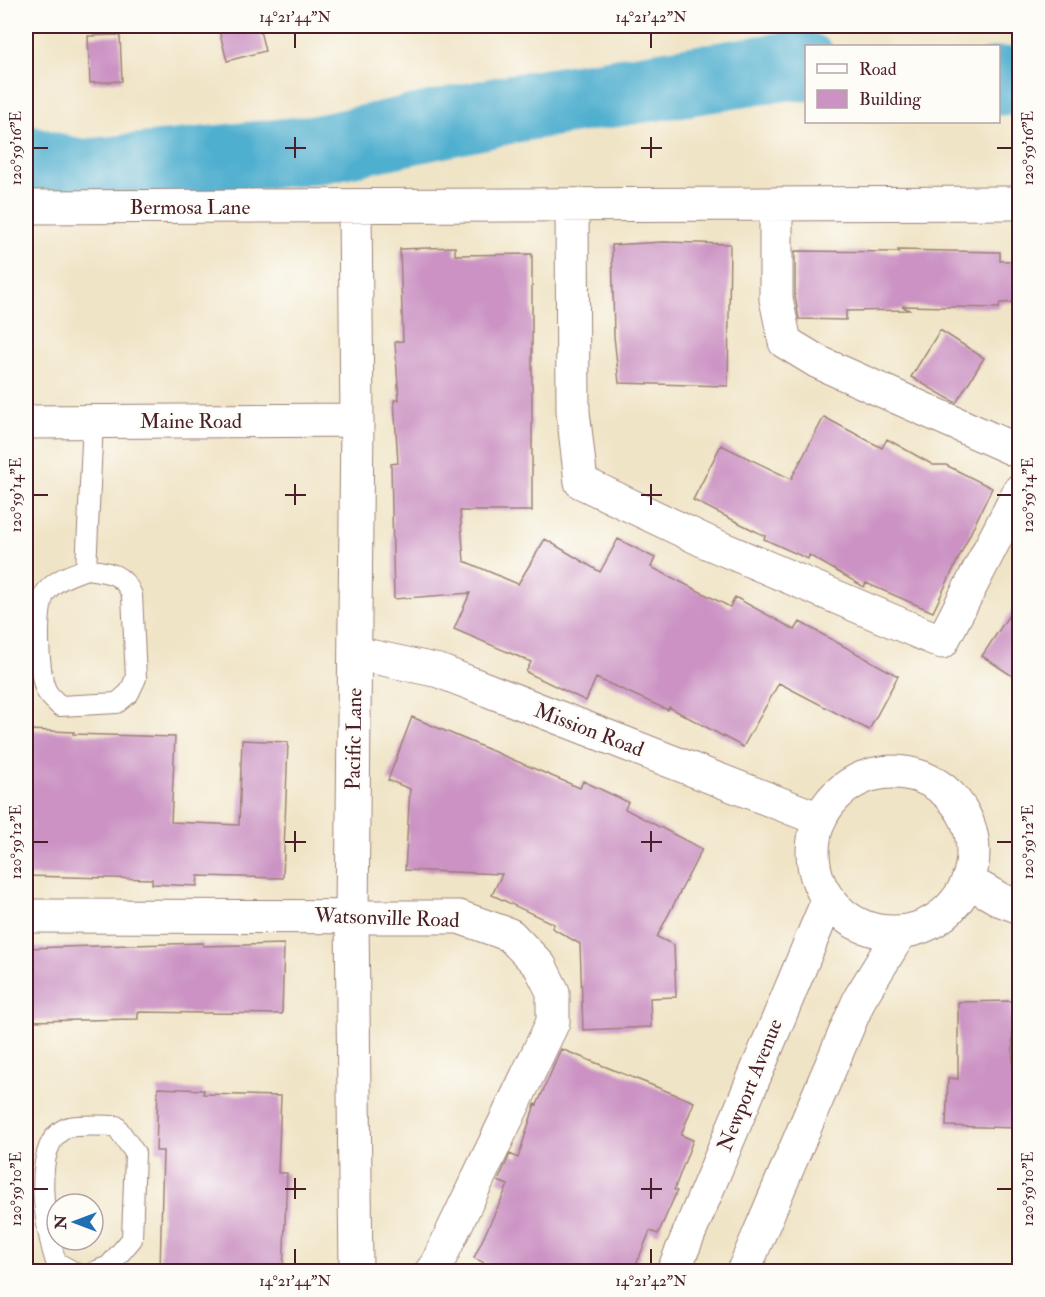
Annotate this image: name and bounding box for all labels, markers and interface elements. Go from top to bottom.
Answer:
text: 14°21'44"N [259,8,331,27]
text: 14°21'42"N [615,8,687,27]
legend [805,45,1000,123]
text: Road [859,58,897,81]
text: Building [859,88,922,111]
text: 120°59'16"E [7,111,26,185]
text: 120°59'16"E [1019,111,1038,185]
street label: Bermosa Lane [130,194,250,221]
street label: Maine Road [140,408,243,435]
text: 120°59'14"E [7,457,26,532]
text: 120°59'14"E [1019,457,1038,532]
street label: Pacific Lane [340,687,368,790]
street label: Mission Road [530,697,648,763]
text: 120°59'12"E [7,805,26,879]
text: 120°59'12"E [1019,805,1038,879]
street label: Watsonville Road [313,902,461,934]
street label: Newport Avenue [711,1015,789,1155]
text: 120°59'10"E [7,1152,26,1226]
text: 120°59'10"E [1019,1152,1038,1226]
north arrow [45,1192,105,1252]
text: N [51,1214,71,1230]
text: 14°21'44"N [259,1272,331,1291]
text: 14°21'42"N [615,1272,687,1291]

